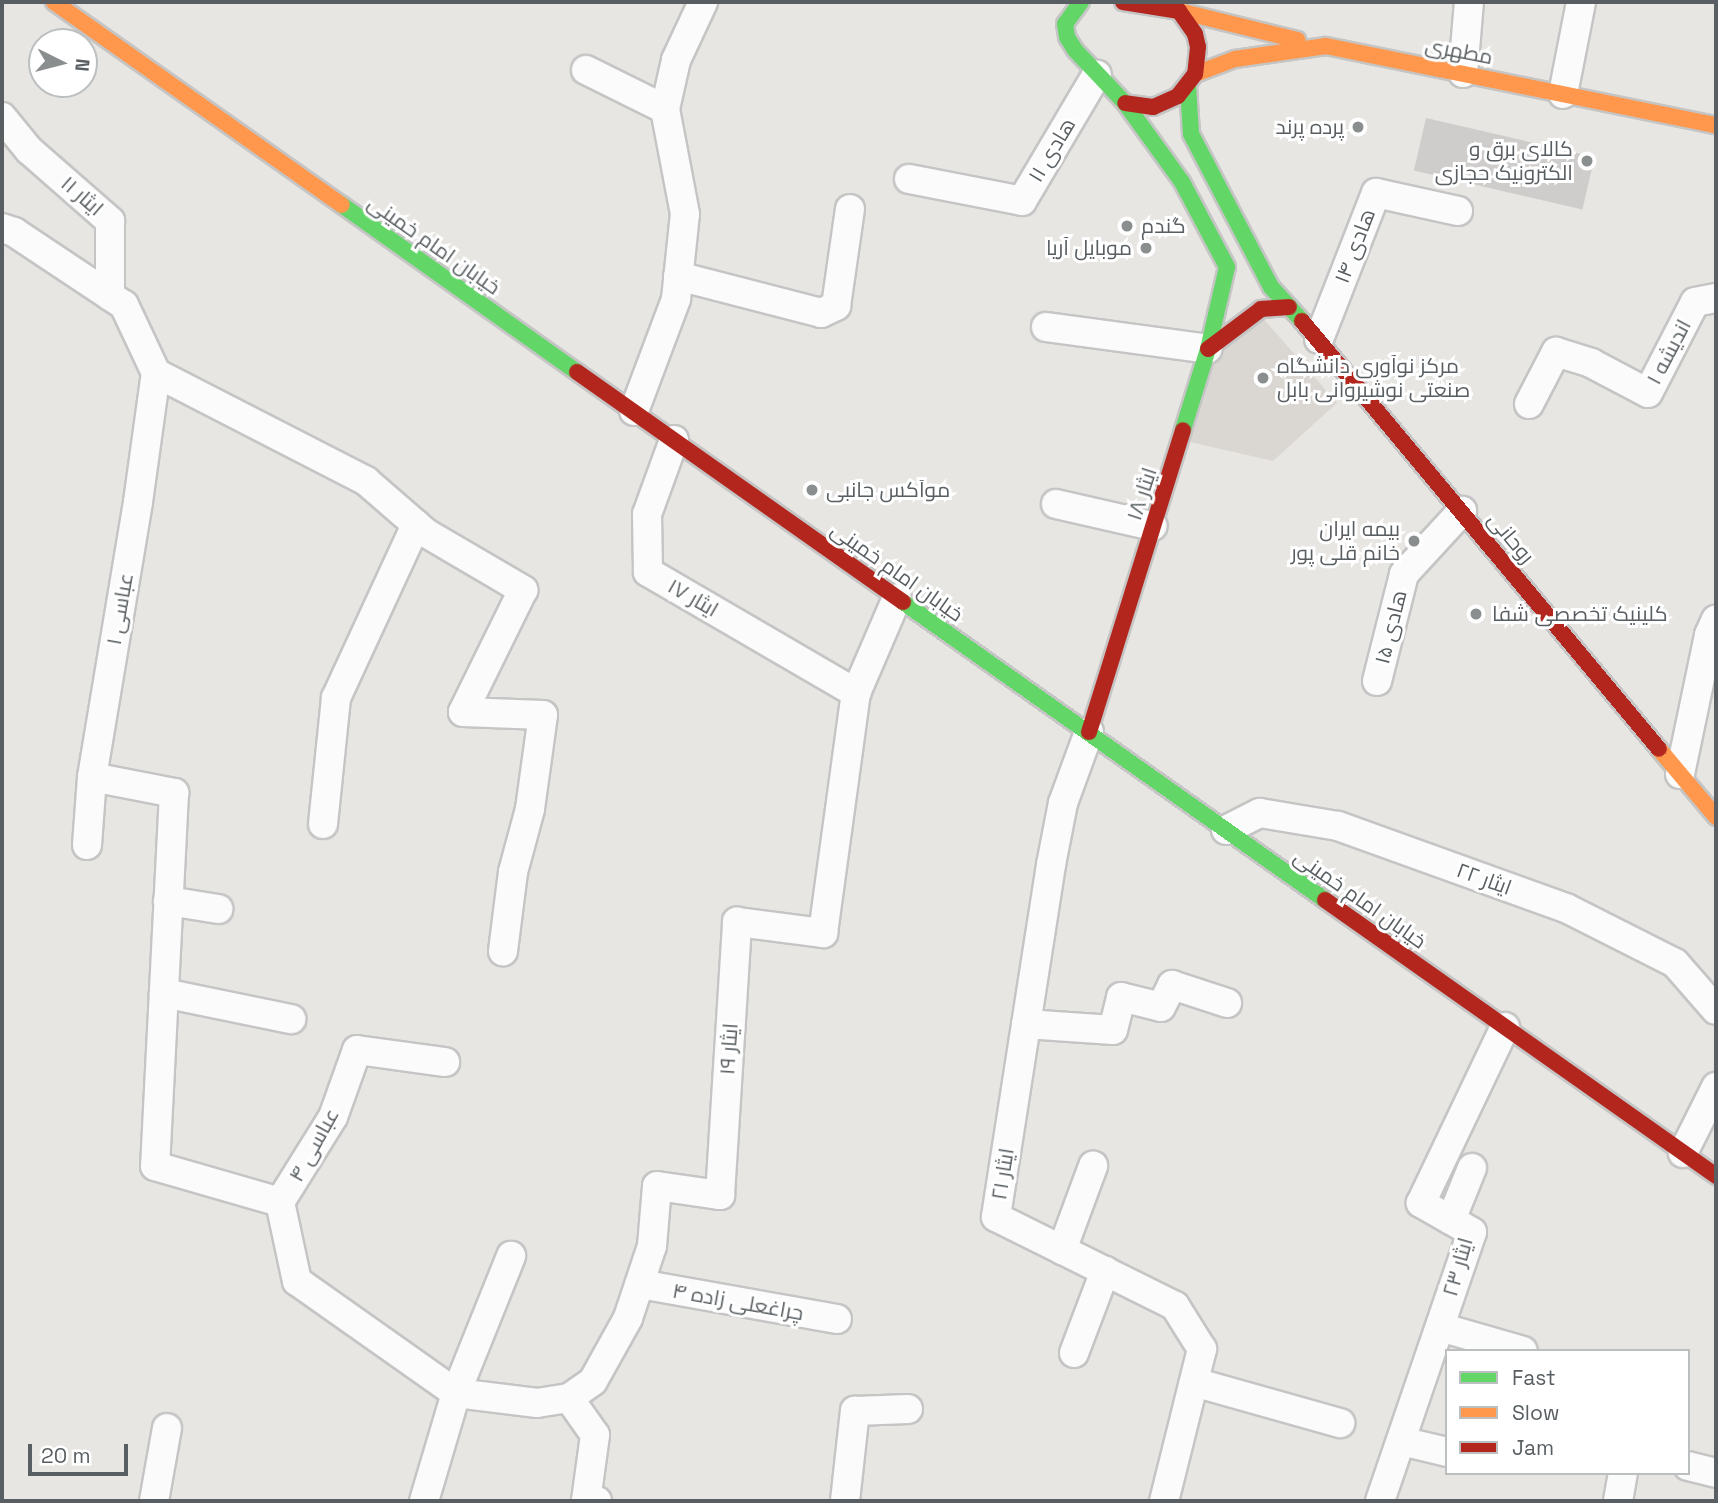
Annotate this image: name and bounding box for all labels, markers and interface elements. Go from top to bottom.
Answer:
north arrow [28,28,98,98]
street label: مطهری [1423,32,1495,70]
text: N [69,57,95,73]
street label: هادی ۱۱ [1023,113,1081,187]
place label: پرده پرند [1276,114,1344,140]
marker: پرده پرند [1350,119,1366,135]
place label: کالای برق و الکترونیک حجازی [1435,136,1573,186]
marker: کالای برق و الکترونیک حجازی [1579,153,1595,169]
street label: ایثار ۱۱ [56,171,108,221]
street label: خیابان امام خمینی [363,190,505,300]
street label: هادی ۱۴ [1329,205,1381,287]
place label: گندم [1141,213,1186,239]
marker: گندم [1119,218,1135,234]
place label: موبایل آریا [1046,235,1132,261]
marker: موبایل آریا [1138,240,1154,256]
street label: اندیشه ۱ [1641,315,1697,389]
place label: مرکز نوآوری دانشگاه صنعتی نوشیروانی بابل [1277,353,1470,403]
marker: مرکز نوآوری دانشگاه صنعتی نوشیروانی بابل [1255,370,1271,386]
street label: ایثار ۱۸ [1122,464,1162,524]
place label: مواَکس جانبی [826,477,950,503]
marker: مواَکس جانبی [804,482,820,498]
street label: روحانی [1482,507,1540,569]
place label: بیمه ایران خانم قلی پور [1291,516,1400,566]
street label: خیابان امام خمینی [826,517,968,627]
marker: بیمه ایران خانم قلی پور [1406,533,1422,549]
street label: عباسی ۱ [101,571,139,647]
street label: ایثار ۱۷ [663,574,723,622]
street label: هادی ۱۵ [1370,587,1412,667]
place label: کلینیک تخصصی شفا [1492,601,1668,627]
marker: کلینیک تخصصی شفا [1466,604,1486,624]
street label: خیابان امام خمینی [1289,844,1431,954]
street label: ایثار ۲۲ [1453,857,1515,901]
street label: ایثار ١٩ [715,1022,743,1076]
street label: عباسی ۴ [284,1104,344,1186]
street label: ایثار ۲۱ [986,1146,1020,1202]
street label: ایثار ۲۳ [1438,1235,1478,1299]
street label: چراغعلی زاده ۴ [670,1278,806,1326]
legend [1445,1349,1690,1475]
text: Fast [1512,1364,1556,1391]
text: Slow [1512,1399,1560,1426]
scale bar [32,1430,131,1474]
text: Jam [1512,1434,1554,1461]
text: 20 m [41,1442,91,1469]

